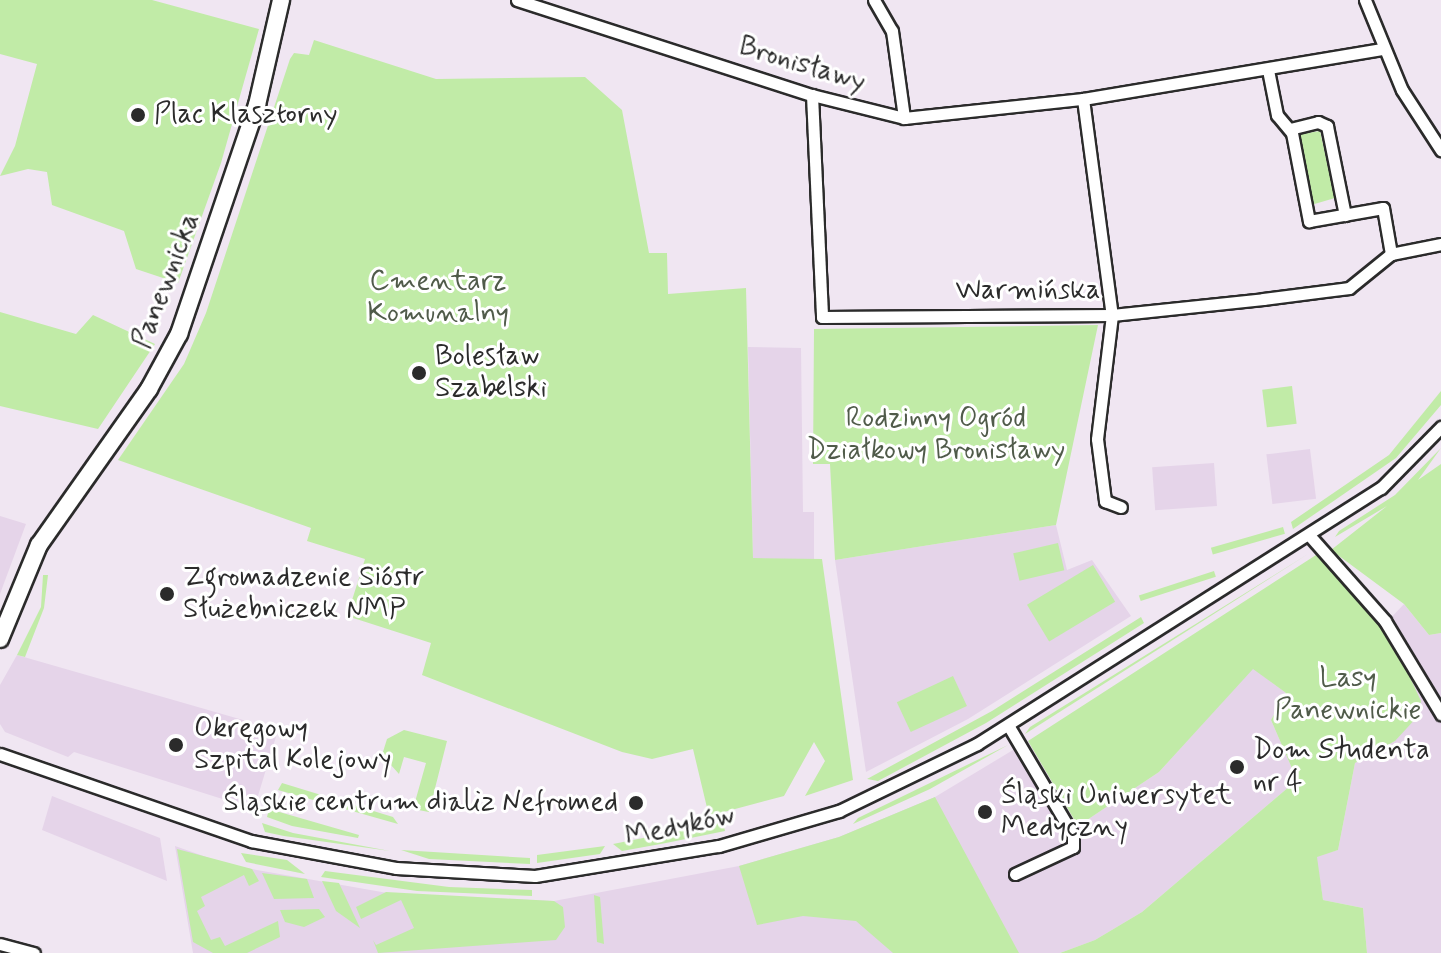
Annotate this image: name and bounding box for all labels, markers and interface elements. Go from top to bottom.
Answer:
street label: Bronisławy [735,30,869,100]
place label: Plac Klasztorny [154,98,338,132]
marker: Plac Klasztorny [129,106,147,124]
street label: Panewnicka [126,208,208,354]
park label: Cmentarz Komunalny [367,265,509,331]
street label: Warmińska [956,274,1100,308]
place label: Bolesław Szabelski [435,340,547,406]
marker: Bolesław Szabelski [410,364,428,382]
park label: Rodzinny Ogród Działkowy Bronisławy [807,402,1065,468]
place label: Zgromadzenie Sióstr Służebniczek NMP [183,561,424,627]
marker: Zgromadzenie Sióstr Służebniczek NMP [158,585,176,603]
park label: Lasy Panewnickie [1275,662,1421,728]
place label: Okręgowy Szpital Kolejowy [194,712,390,778]
marker: Okręgowy Szpital Kolejowy [165,734,187,756]
place label: Dom Studenta nr 4 [1253,734,1429,800]
marker: Dom Studenta nr 4 [1228,758,1246,776]
place label: Śląski Uniwersytet Medyczny [1001,779,1232,845]
place label: Śląskie centrum dializ Nefromed [231,786,618,820]
marker: Śląskie centrum dializ Nefromed [625,792,647,814]
street label: Medyków [622,799,738,855]
marker: Śląski Uniwersytet Medyczny [976,803,994,821]

